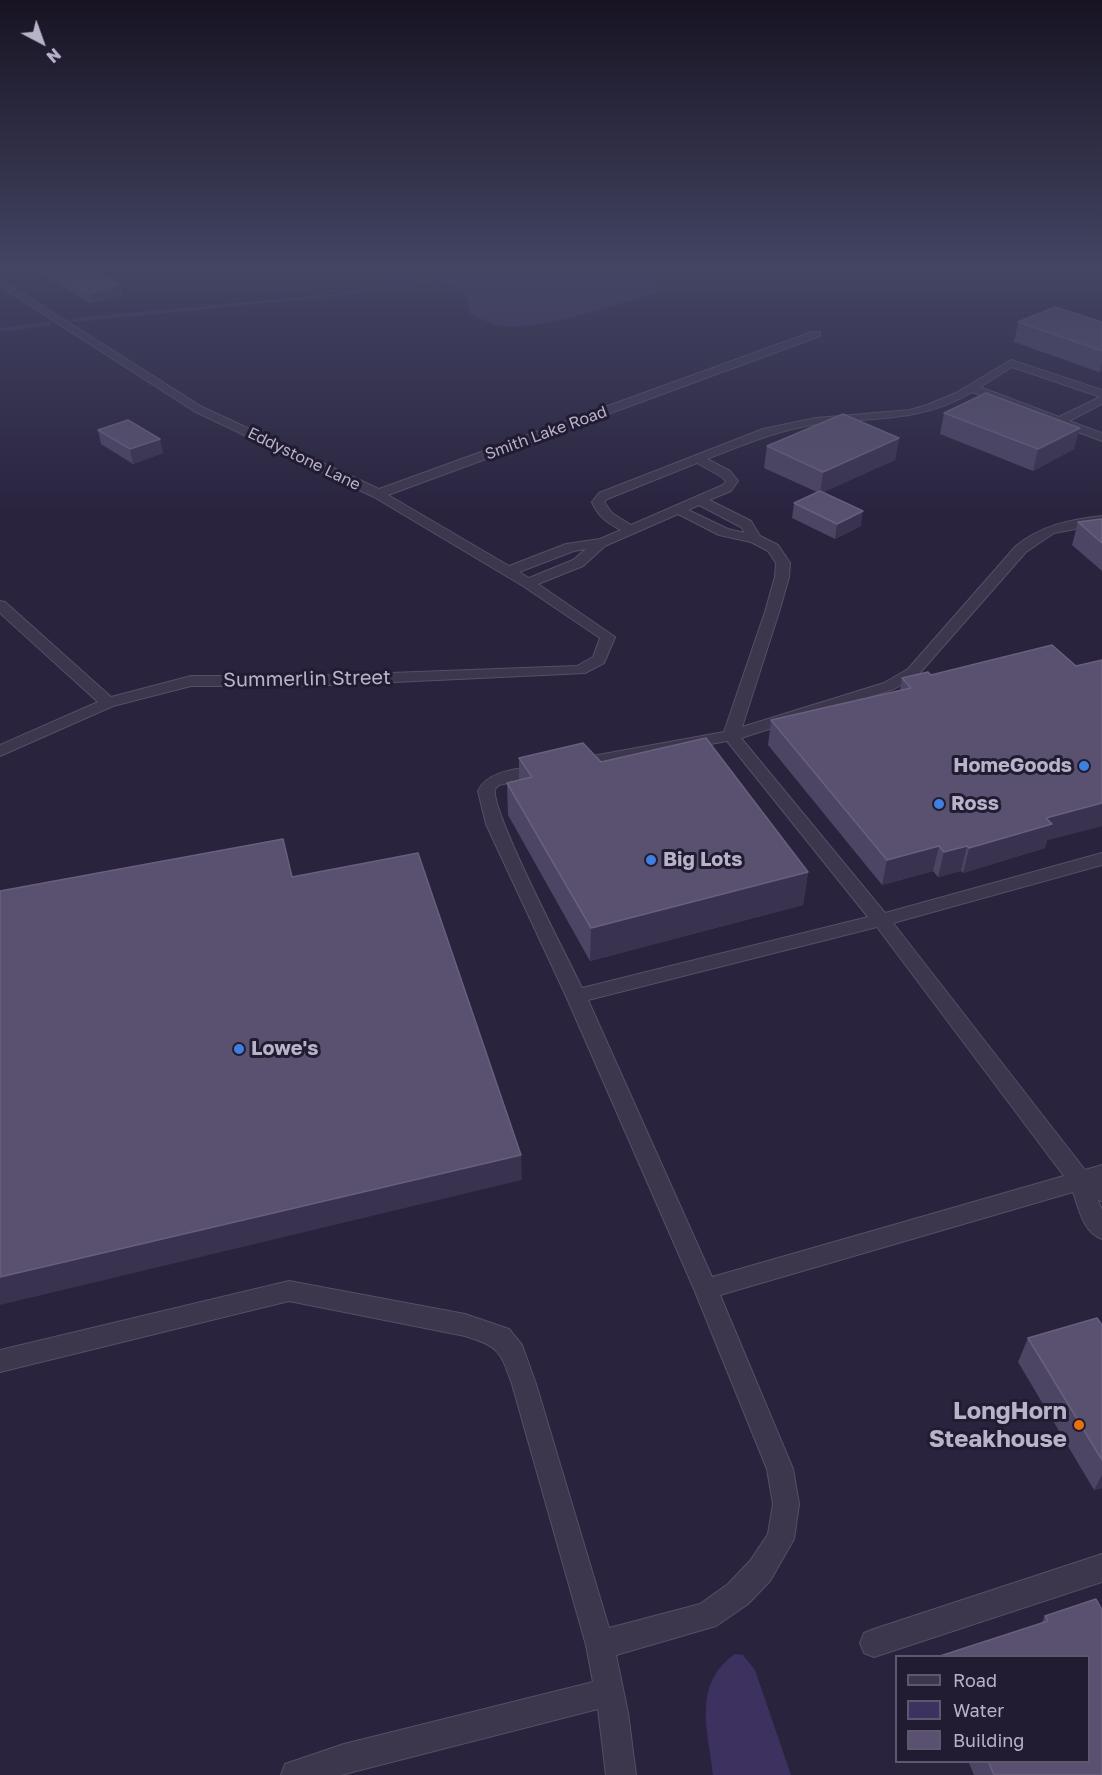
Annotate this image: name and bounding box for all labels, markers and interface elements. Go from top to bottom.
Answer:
north arrow [12,12,72,72]
text: N [43,44,65,67]
street label: Smith Lake Road [482,402,610,464]
street label: Eddystone Lane [244,423,364,495]
street label: Summerlin Street [223,666,391,692]
place label: HomeGoods [953,754,1072,778]
marker: HomeGoods [1077,759,1091,773]
place label: Ross [951,792,999,816]
marker: Ross [932,797,946,811]
place label: Big Lots [663,848,742,872]
marker: Big Lots [644,853,658,867]
place label: Lowe's [251,1037,318,1061]
marker: Lowe's [232,1042,246,1056]
place label: LongHorn Steakhouse [929,1397,1067,1453]
marker: LongHorn Steakhouse [1072,1418,1086,1432]
legend [895,1655,1090,1763]
text: Road [953,1669,997,1691]
text: Water [953,1699,1004,1721]
text: Building [953,1729,1024,1751]

